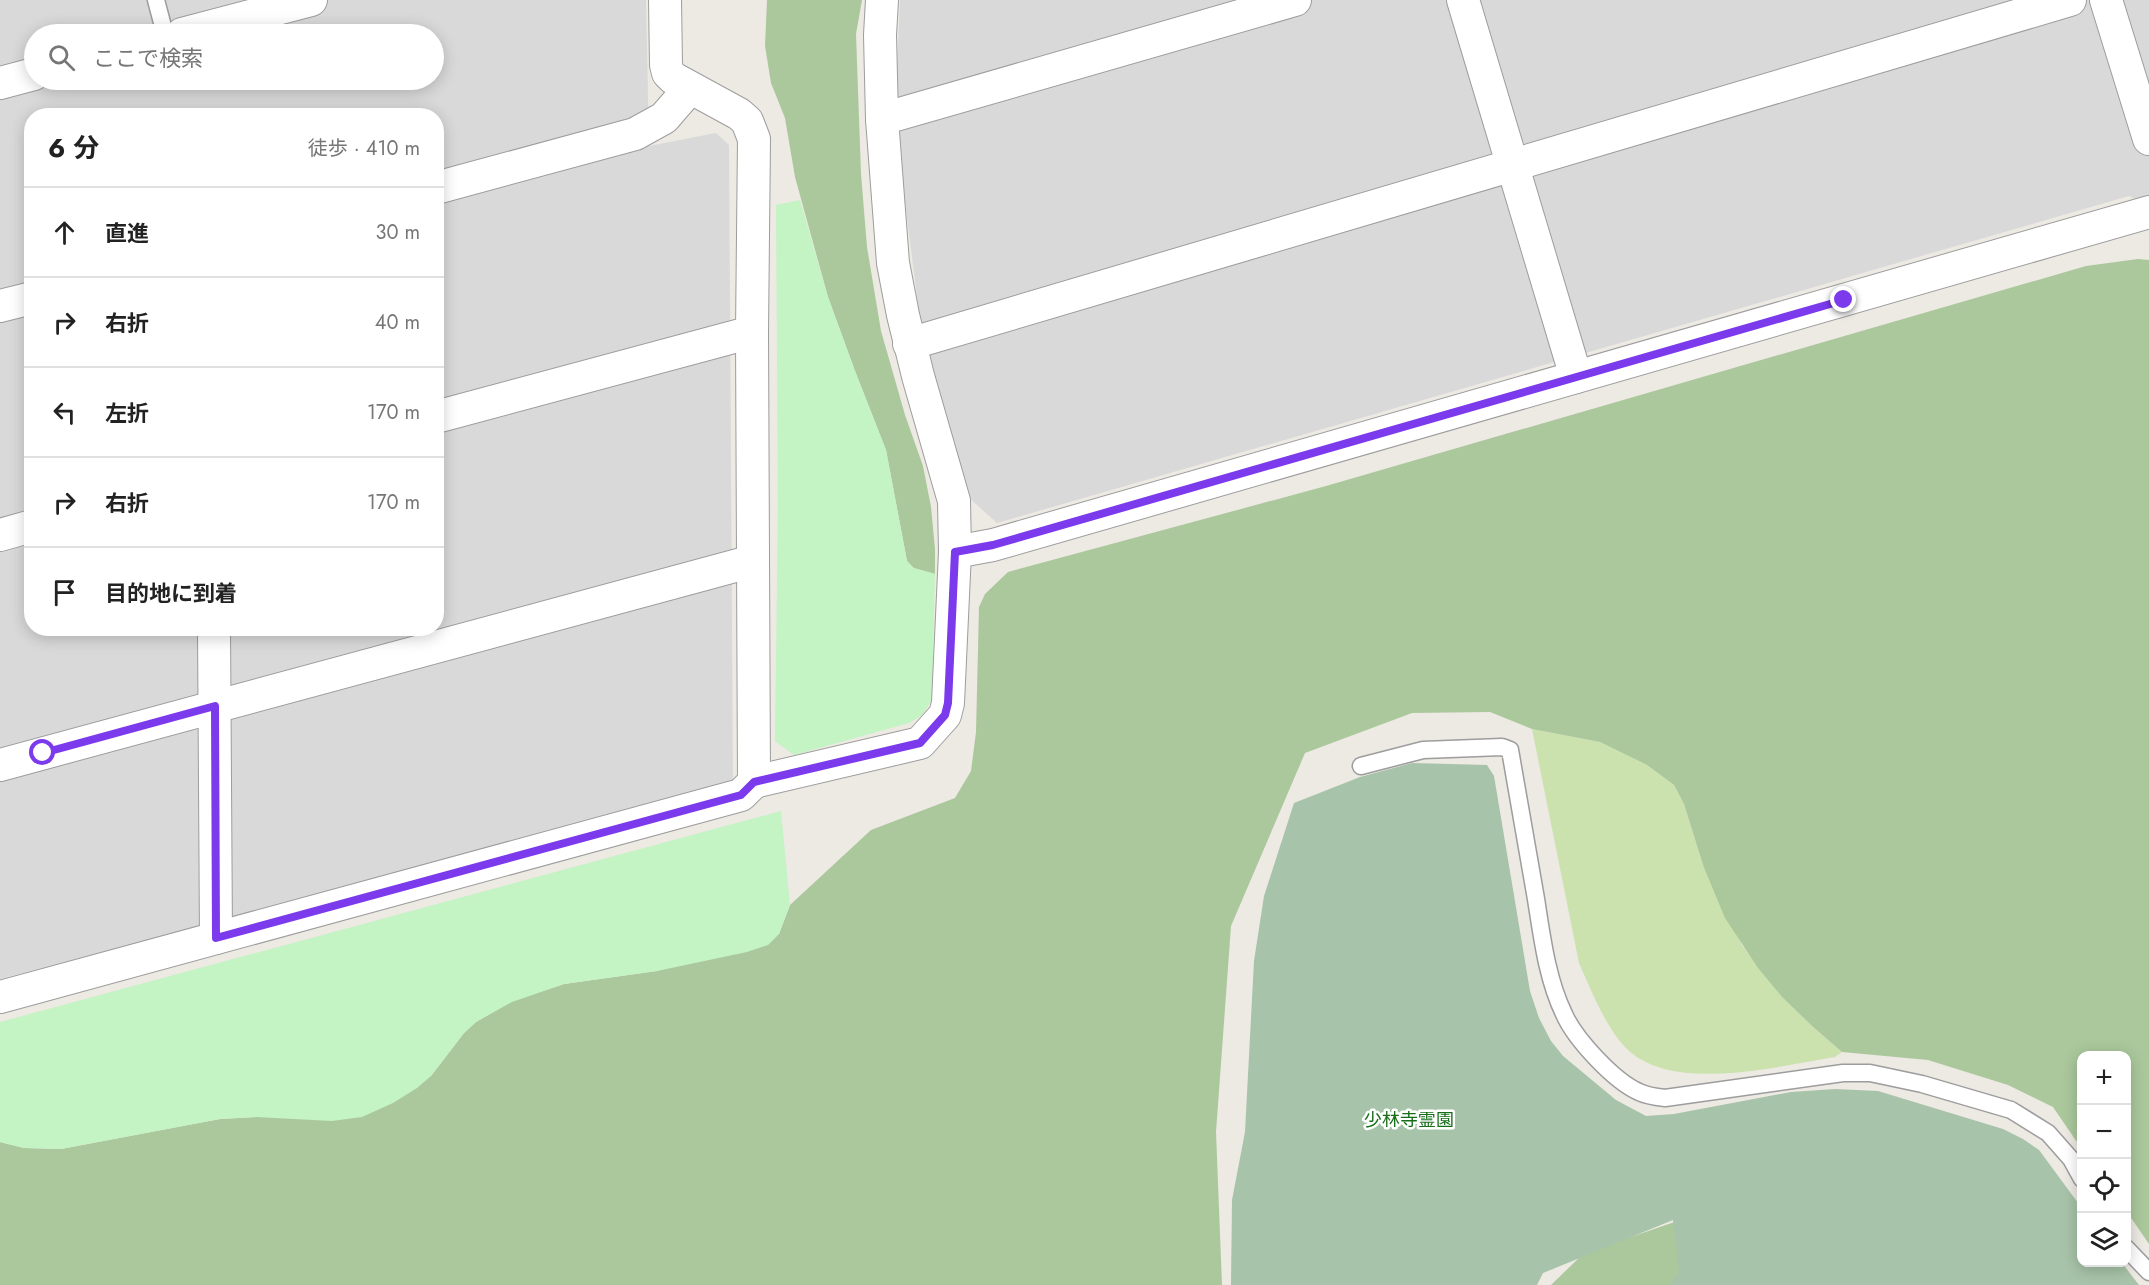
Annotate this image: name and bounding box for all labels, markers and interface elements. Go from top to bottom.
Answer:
search box [24,24,444,90]
icon: search [45,41,78,74]
text: ここで検索 [93,42,203,74]
text: 6 分 [48,129,99,167]
text: 徒歩 · 410 m [308,134,420,163]
icon: ahead [48,216,81,249]
text: 直進 [105,217,149,249]
text: 30 m [375,218,420,247]
route end [1830,286,1856,312]
icon: right [48,306,81,339]
text: 右折 [105,307,149,339]
text: 40 m [375,308,420,337]
icon: left [48,396,81,429]
text: 左折 [105,397,149,429]
text: 170 m [367,398,420,427]
icon: right [48,486,81,519]
text: 右折 [105,487,149,519]
text: 170 m [367,488,420,517]
icon: arrive [48,576,81,609]
text: 目的地に到着 [105,577,237,609]
route start [29,739,55,765]
map controls [2077,1051,2131,1267]
button: + [2077,1051,2131,1105]
button: − [2077,1105,2131,1159]
park label: 少林寺霊園 [1364,1107,1454,1133]
button: locate [2077,1159,2131,1213]
button: layers [2077,1213,2131,1267]

